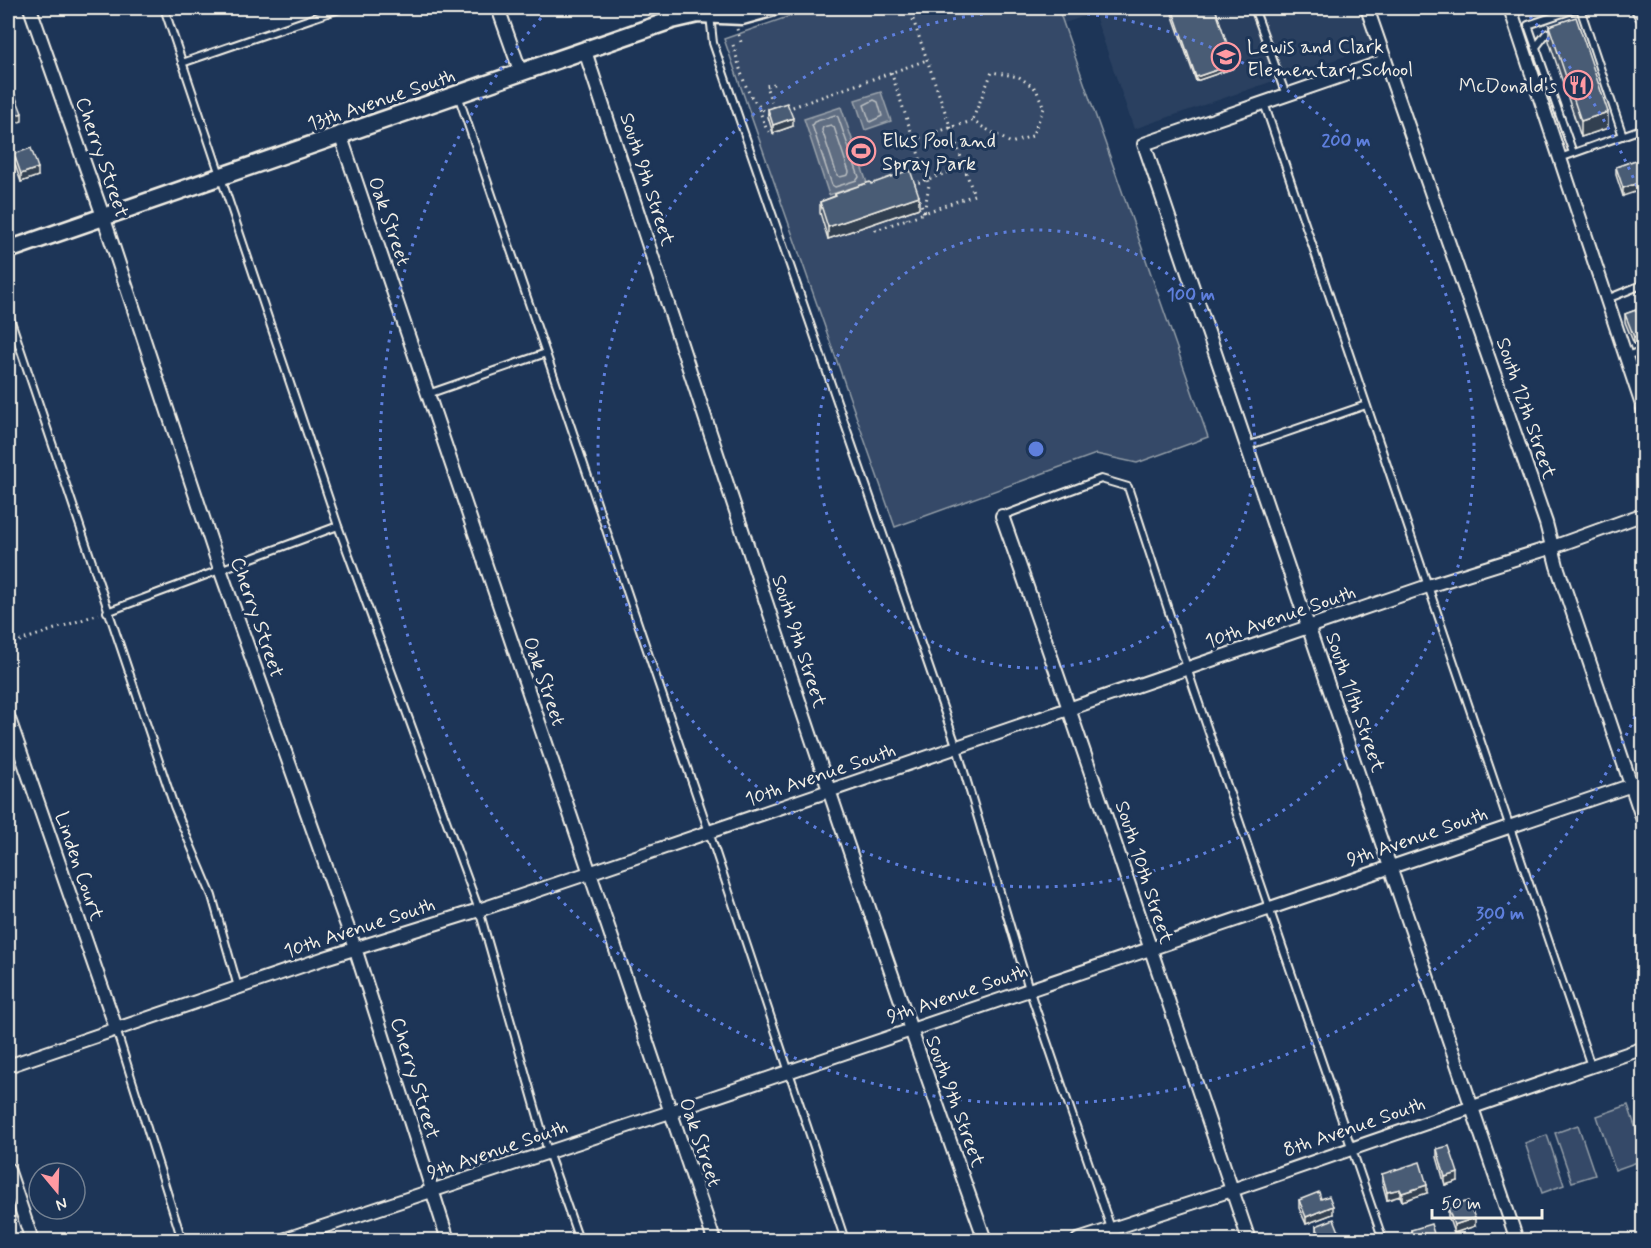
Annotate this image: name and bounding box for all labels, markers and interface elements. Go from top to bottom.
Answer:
place label: Lewis and Clark Elementary School [1247,34,1413,84]
school or university icon: Lewis and Clark Elementary School [1210,41,1242,73]
street label: 13th Avenue South [304,62,459,138]
restaurant icon: McDonald's [1562,69,1594,101]
place label: McDonald's [1459,73,1557,100]
street label: Cherry Street [68,93,135,222]
street label: South 9th Street [612,110,681,250]
place label: Elks Pool and Spray Park [882,128,996,178]
text: 200 m [1321,129,1371,153]
sports icon: Elks Pool and Spray Park [845,135,877,167]
street label: Oak Street [361,173,416,270]
text: 100 m [1167,283,1215,307]
street label: South 12th Street [1489,334,1562,483]
centre of rings [1026,439,1046,459]
street label: Cherry Street [223,553,290,682]
street label: South 9th Street [764,572,833,712]
street label: 10th Avenue South [1202,579,1359,656]
street label: South 11th Street [1318,629,1391,776]
street label: Oak Street [516,633,571,730]
street label: 10th Avenue South [742,737,899,814]
street label: South 10th Street [1108,798,1179,948]
street label: 9th Avenue South [1343,801,1491,874]
street label: Linden Court [47,808,110,925]
street label: 10th Avenue South [280,891,439,966]
text: 300 m [1476,902,1524,926]
street label: 9th Avenue South [883,958,1031,1031]
street label: Cherry Street [383,1014,446,1143]
street label: South 9th Street [918,1032,991,1171]
street label: 8th Avenue South [1280,1090,1429,1164]
street label: Oak Street [672,1094,727,1191]
street label: 9th Avenue South [423,1114,571,1187]
north arrow [27,1161,87,1221]
scale bar [1432,1182,1542,1220]
text: N [53,1192,70,1215]
text: 50 m [1441,1192,1481,1216]

